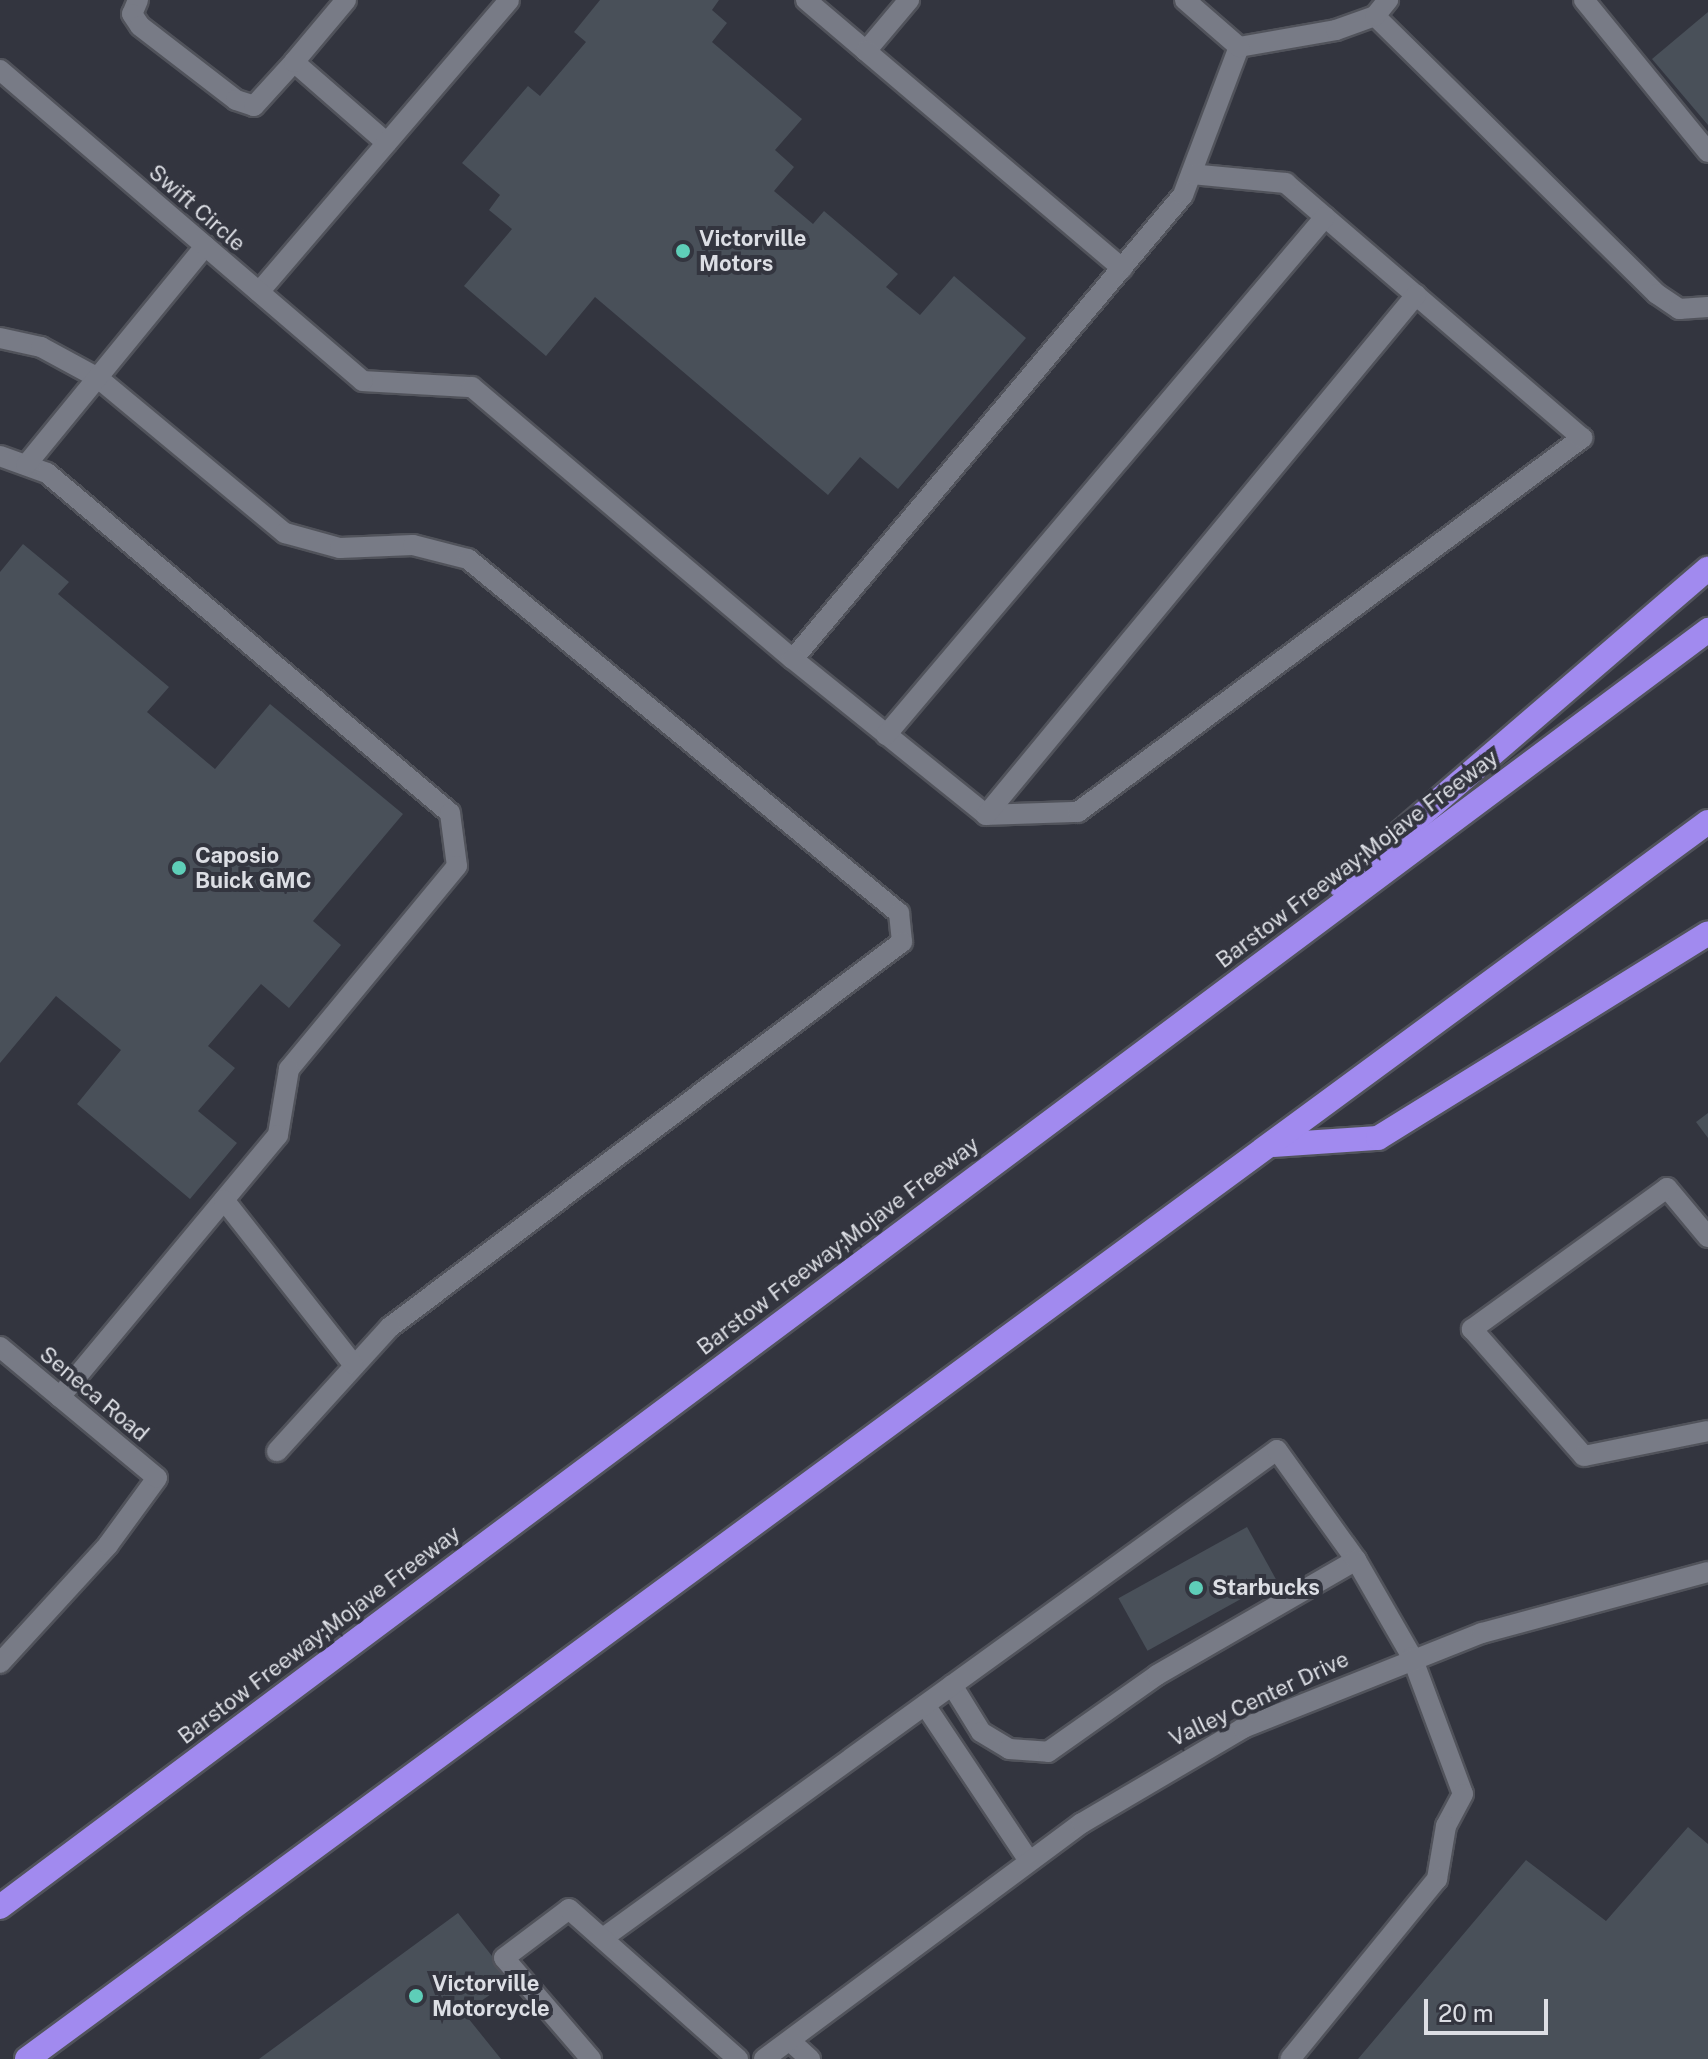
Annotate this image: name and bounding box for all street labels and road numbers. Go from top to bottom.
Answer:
street label: Swift Circle [143,159,251,257]
street label: Barstow Freeway;Mojave Freeway [1211,744,1503,974]
street label: Barstow Freeway;Mojave Freeway [692,1131,984,1361]
street label: Seneca Road [34,1341,154,1447]
street label: Barstow Freeway;Mojave Freeway [173,1520,465,1750]
street label: Valley Center Drive [1165,1646,1353,1752]

